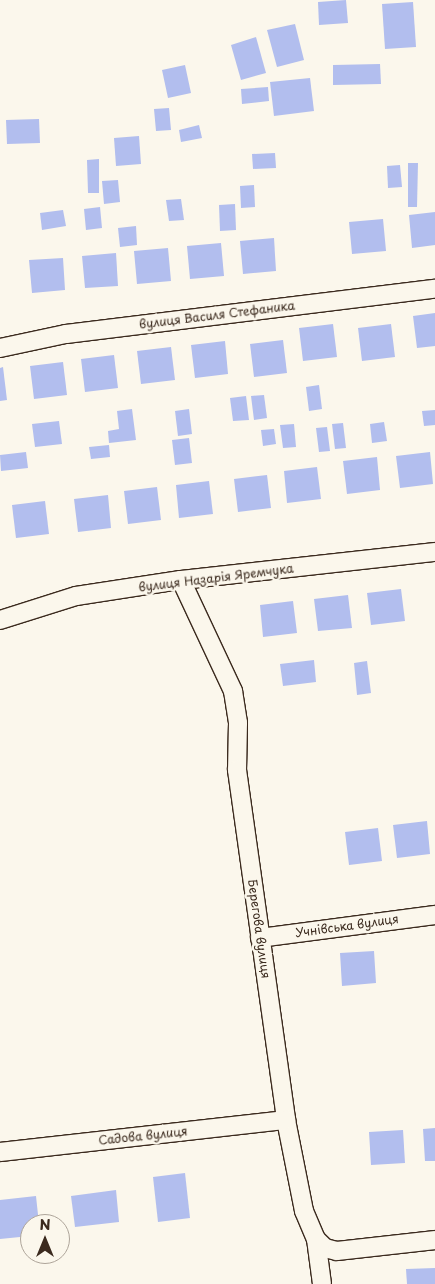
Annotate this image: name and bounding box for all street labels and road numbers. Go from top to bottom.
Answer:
street label: вулиця Василя Стефаника [138,298,296,332]
street label: вулиця Назарія Яремчука [138,561,294,595]
street label: Берегова вулиця [245,878,273,980]
street label: Учнівська вулиця [294,912,400,940]
street label: Садова вулиця [97,1124,189,1148]

